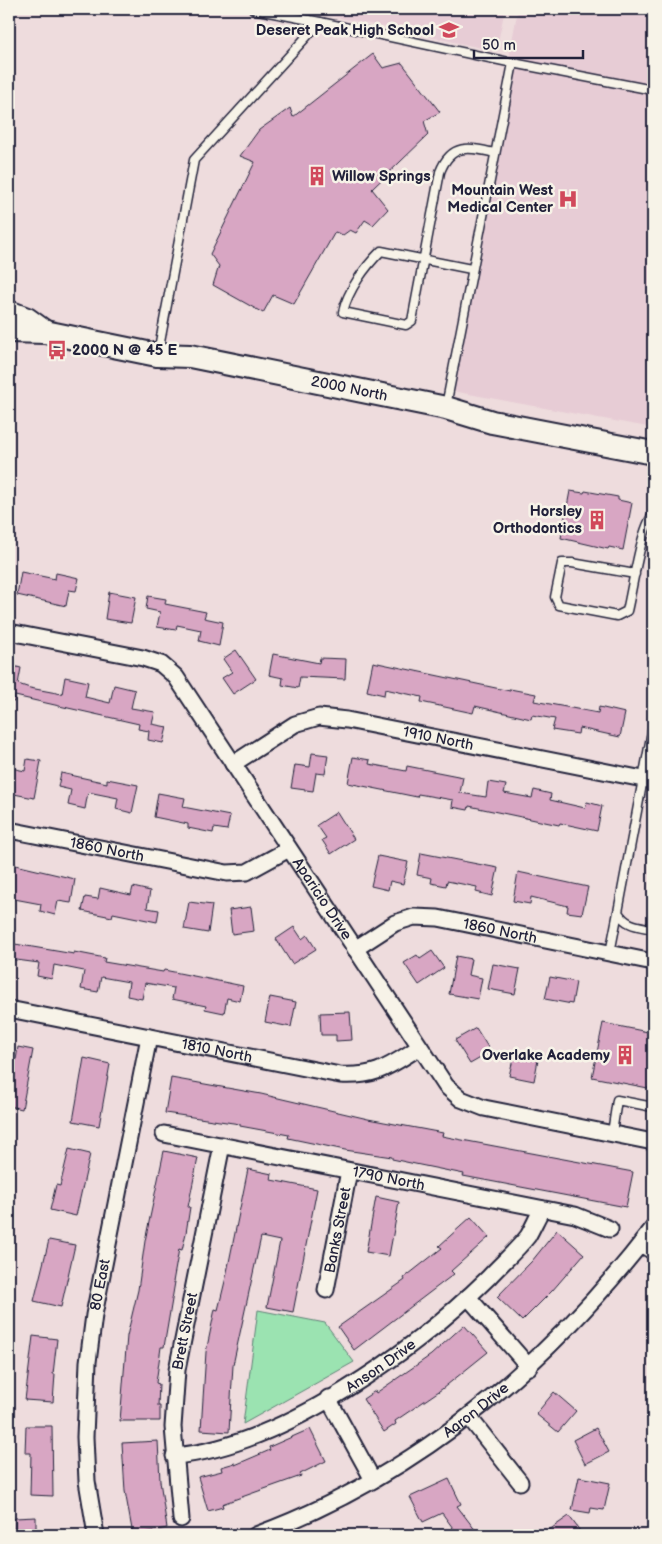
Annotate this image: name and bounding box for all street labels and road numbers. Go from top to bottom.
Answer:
street label: 2000 North [309,372,389,406]
street label: 1910 North [401,722,475,755]
street label: 1860 North [68,833,146,866]
street label: Aparicio Drive [288,854,356,944]
street label: 1860 North [461,914,539,948]
street label: 1810 North [180,1035,254,1067]
street label: 1790 North [351,1162,426,1195]
street label: Banks Street [320,1185,356,1275]
street label: 80 East [86,1257,115,1312]
street label: Brett Street [168,1291,202,1372]
street label: Anson Drive [342,1335,420,1397]
street label: Aaron Drive [439,1378,513,1442]

